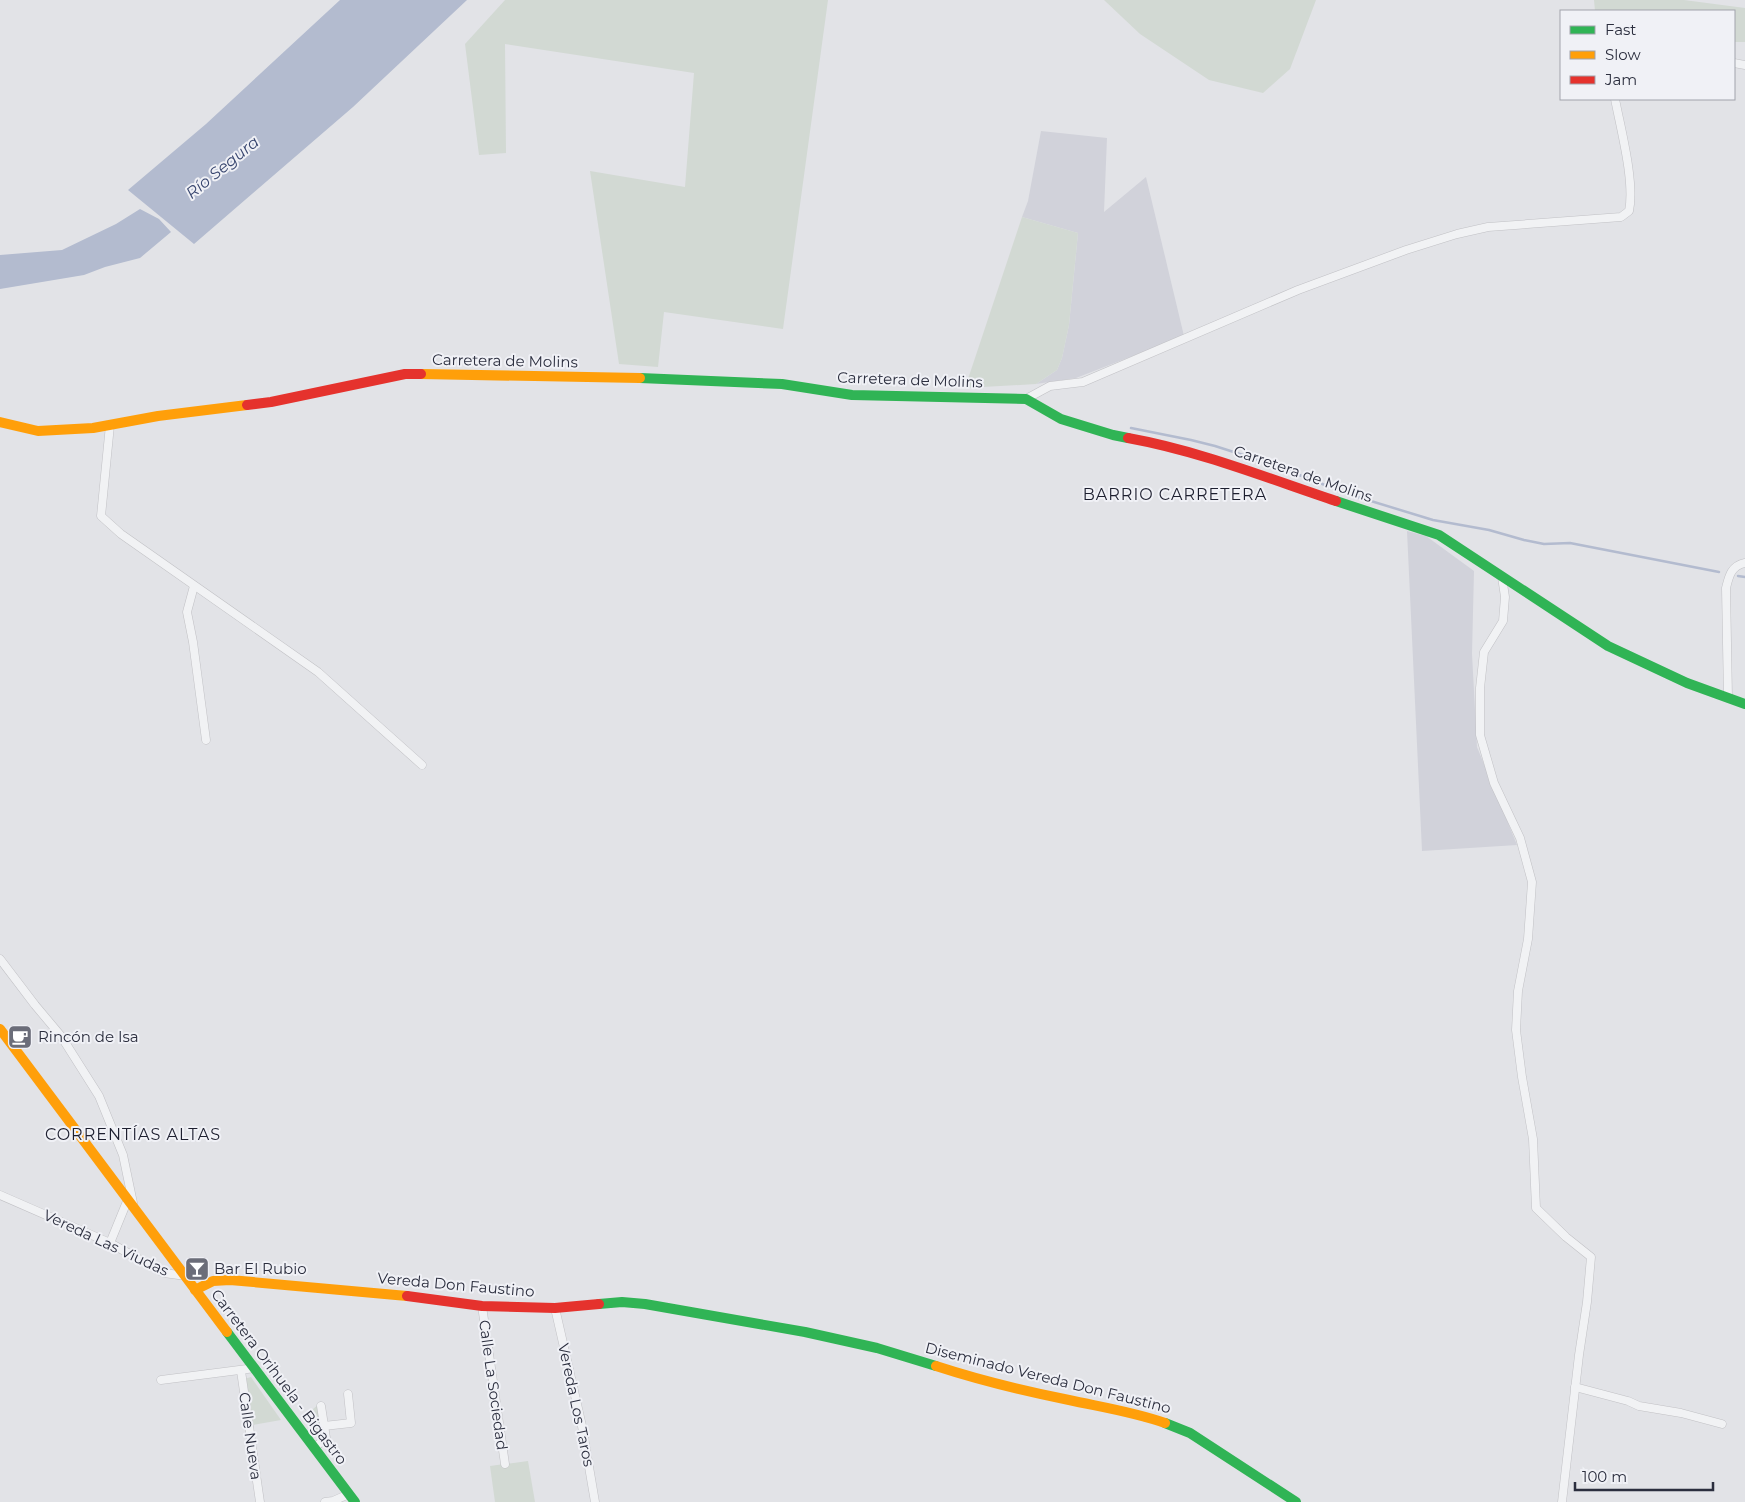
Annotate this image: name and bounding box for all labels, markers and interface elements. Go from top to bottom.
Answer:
legend [1560,10,1735,100]
text: Fast [1605,20,1636,39]
text: Slow [1605,45,1641,64]
text: Jam [1604,70,1637,89]
water label: Río Segura [182,132,263,203]
street label: Carretera de Molins [432,350,578,371]
street label: Carretera de Molins [837,367,983,392]
street label: Carretera de Molins [1231,441,1375,506]
district label: BARRIO CARRETERA [1083,485,1267,504]
cafe icon: Rincón de Isa [7,1024,33,1050]
place label: Rincón de Isa [38,1027,139,1046]
district label: CORRENTÍAS ALTAS [45,1125,221,1144]
street label: Vereda Las Viudas [41,1205,172,1280]
bar icon: Bar El Rubio [184,1256,210,1282]
place label: Bar El Rubio [214,1259,307,1278]
street label: Vereda Don Faustino [377,1268,535,1301]
street label: Carretera Orihuela - Bigastro [207,1285,352,1468]
street label: Calle La Sociedad [475,1319,512,1451]
street label: Diseminado Vereda Don Faustino [923,1338,1173,1417]
street label: Vereda Los Taros [554,1342,599,1468]
street label: Calle Nueva [235,1391,266,1481]
scale bar [1575,1460,1712,1492]
text: 100 m [1582,1467,1627,1486]

